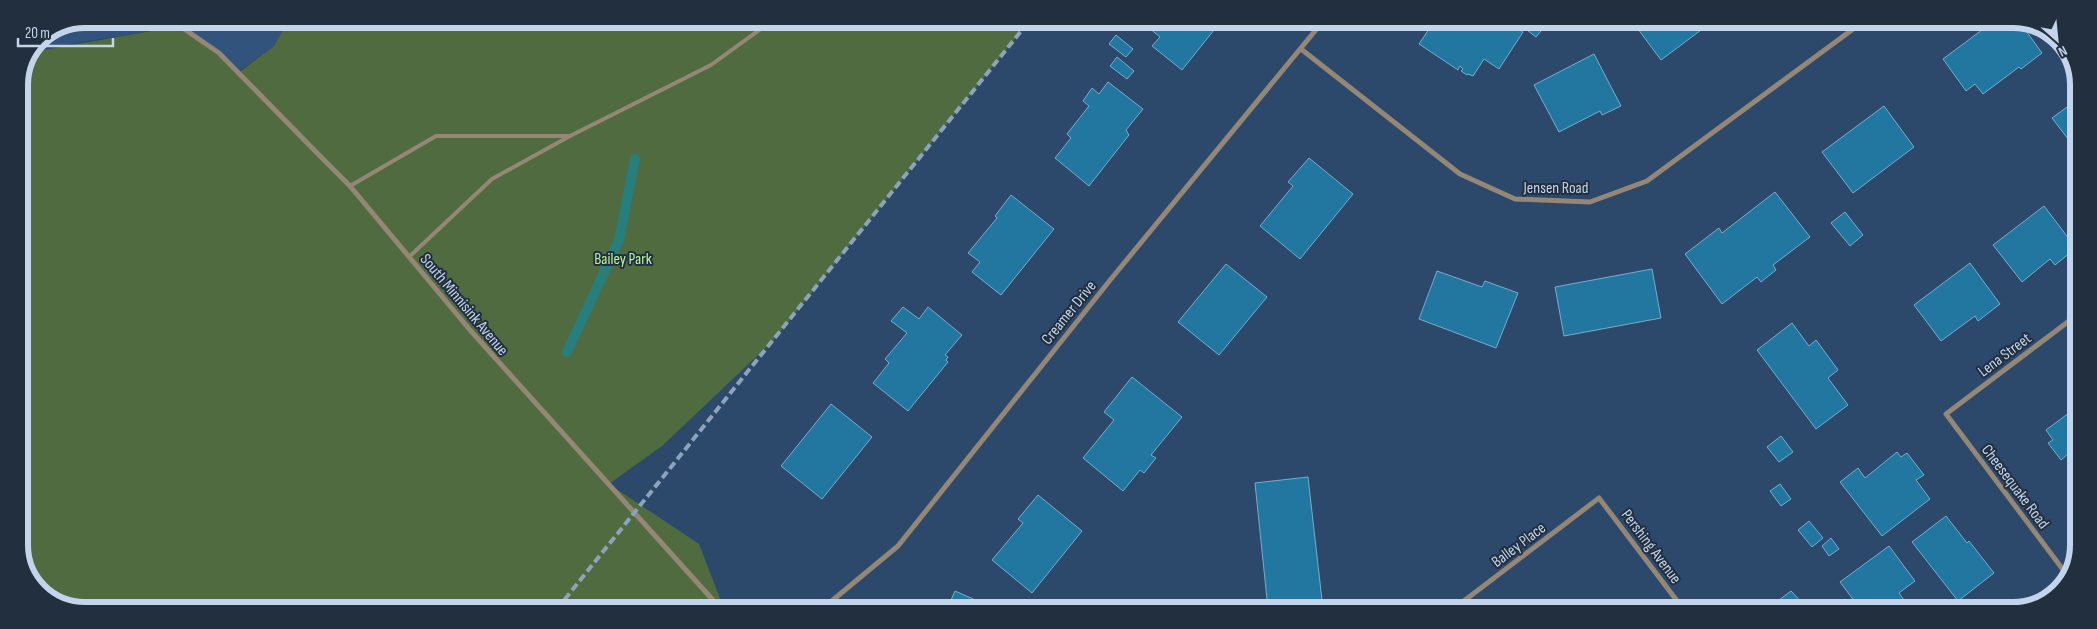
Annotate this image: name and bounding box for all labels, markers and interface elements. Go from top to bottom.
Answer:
scale bar [18,15,112,47]
north arrow [2032,15,2082,65]
text: 20 m [25,24,50,43]
text: N [2055,42,2070,60]
street label: Jensen Road [1523,179,1588,198]
street label: South Minnisink Avenue [416,250,512,360]
park label: Bailey Park [594,250,652,269]
street label: Creamer Drive [1038,277,1101,349]
street label: Lena Street [1975,329,2035,381]
street label: Cheesequake Road [1977,441,2053,533]
street label: Pershing Avenue [1617,506,1685,588]
street label: Balley Place [1488,519,1550,572]

